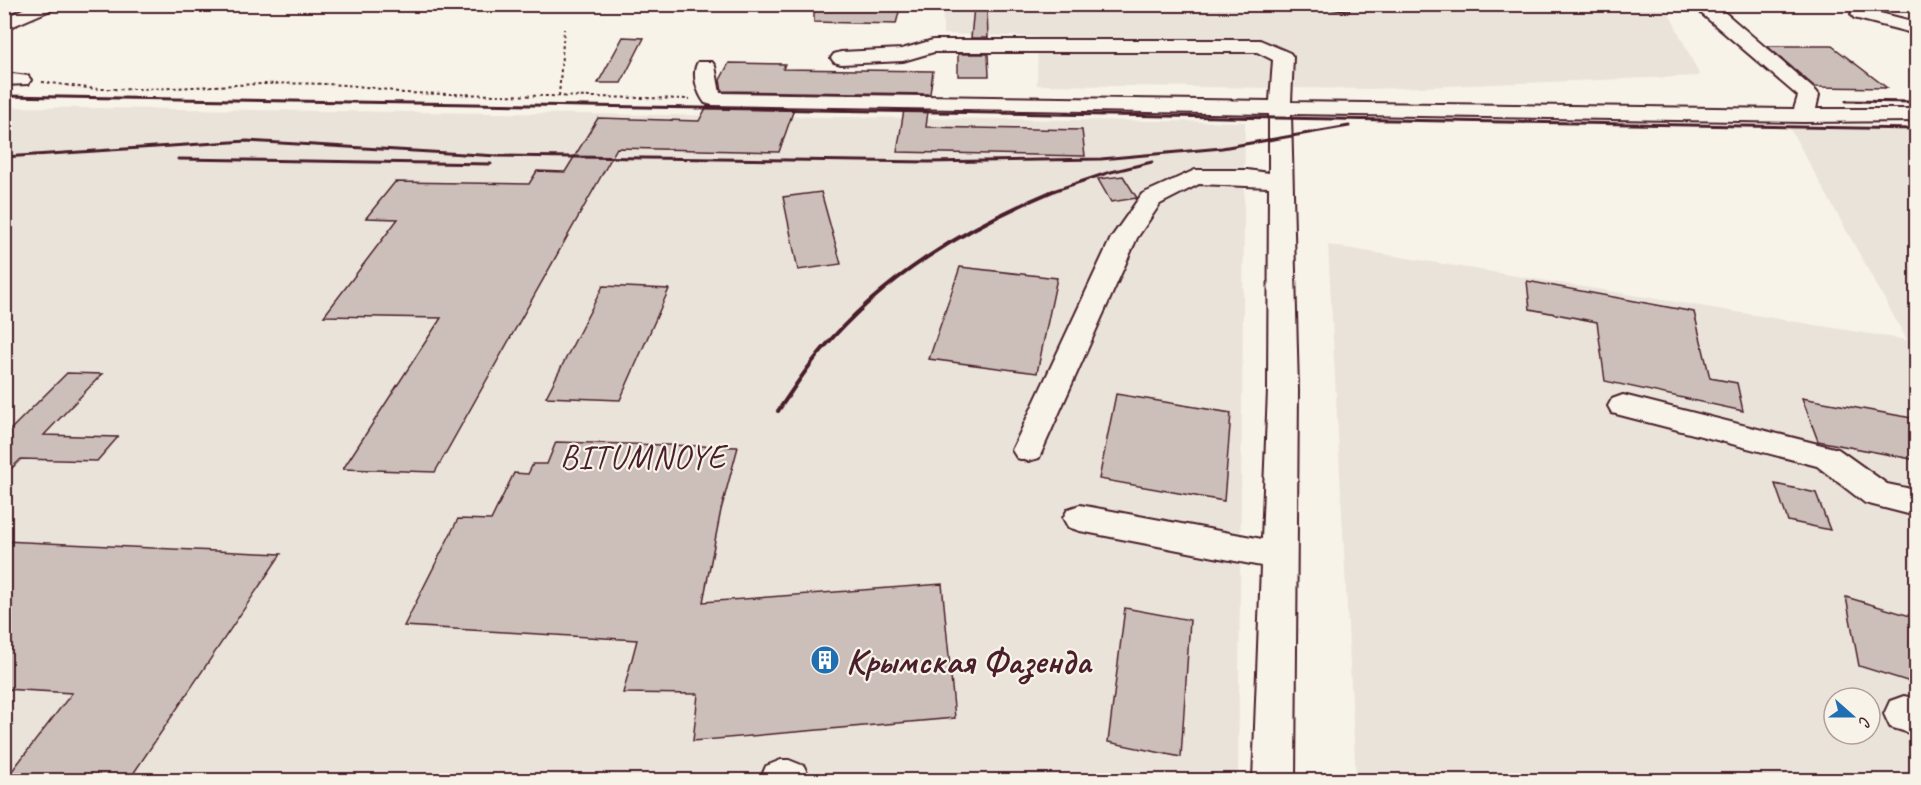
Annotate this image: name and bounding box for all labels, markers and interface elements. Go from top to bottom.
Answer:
district label: BITUMNOYE [560,436,729,478]
place label: Крымская Фазенда [846,638,1093,685]
building icon: Крымская Фазенда [809,644,841,676]
north arrow [1822,686,1882,746]
text: С [1854,714,1876,730]

